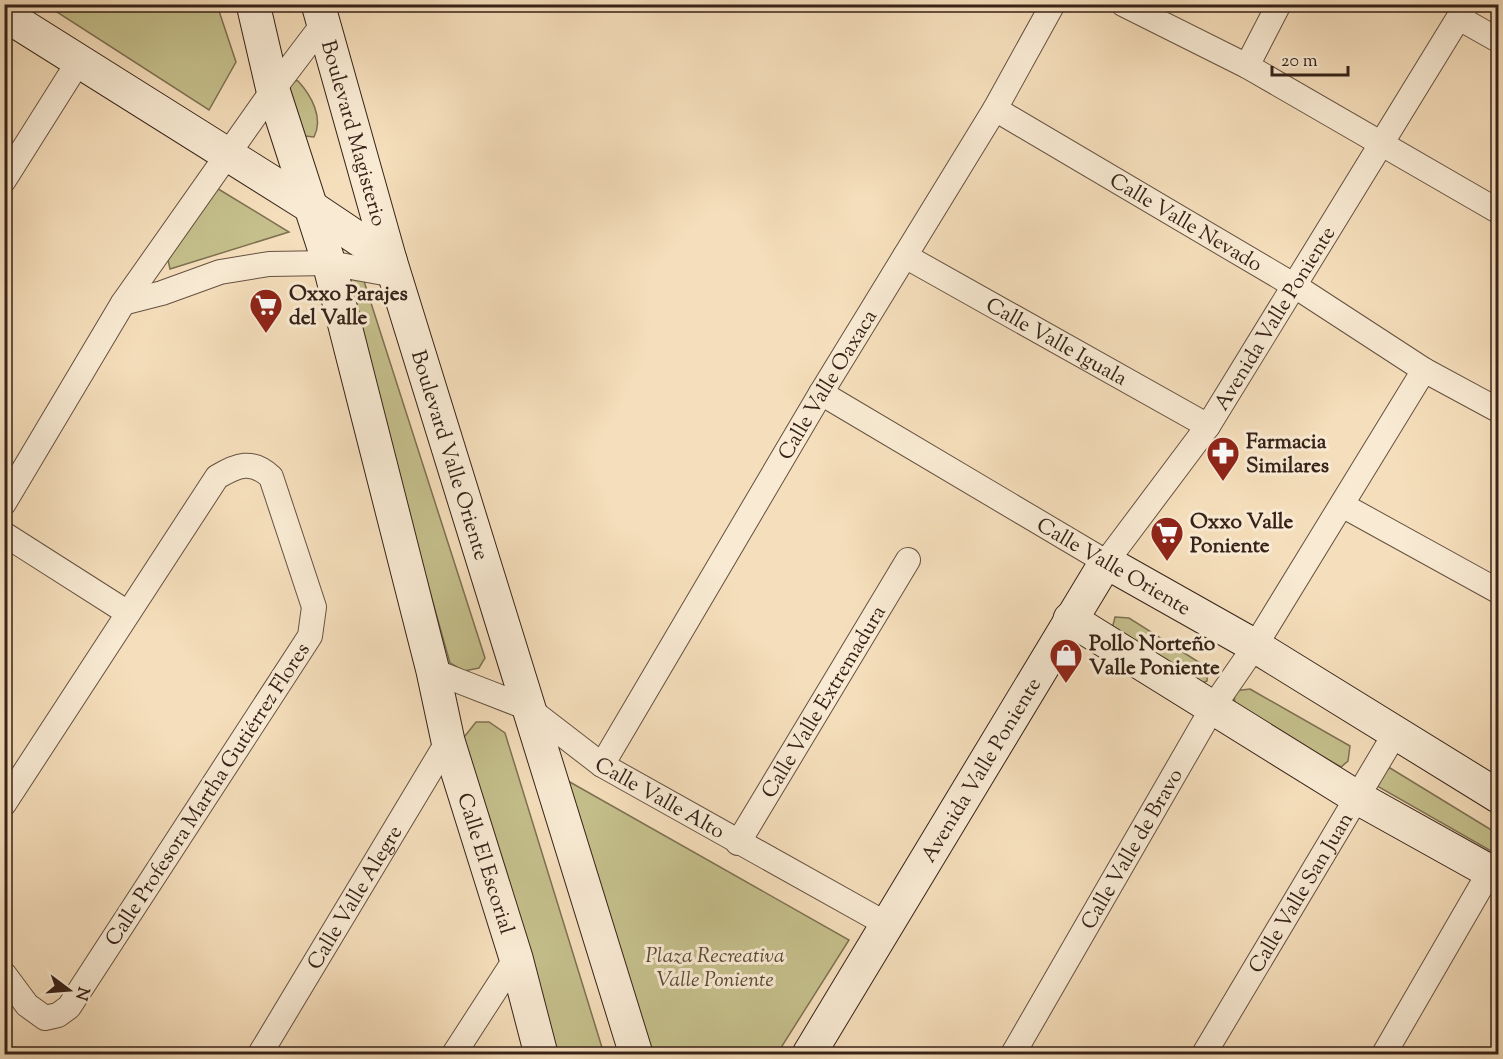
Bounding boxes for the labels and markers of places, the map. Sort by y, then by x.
place label: Oxxo Parajes del Valle [289,280,408,334]
supermarket icon: Oxxo Parajes del Valle [248,287,284,334]
place label: Farmacia Similares [1246,428,1329,482]
pharmacy icon: Farmacia Similares [1205,435,1241,482]
place label: Oxxo Valle Poniente [1190,508,1293,562]
supermarket icon: Oxxo Valle Poniente [1149,515,1185,562]
place label: Pollo Norteño Valle Poniente [1089,630,1220,684]
shop icon: Pollo Norteño Valle Poniente [1048,637,1084,684]

